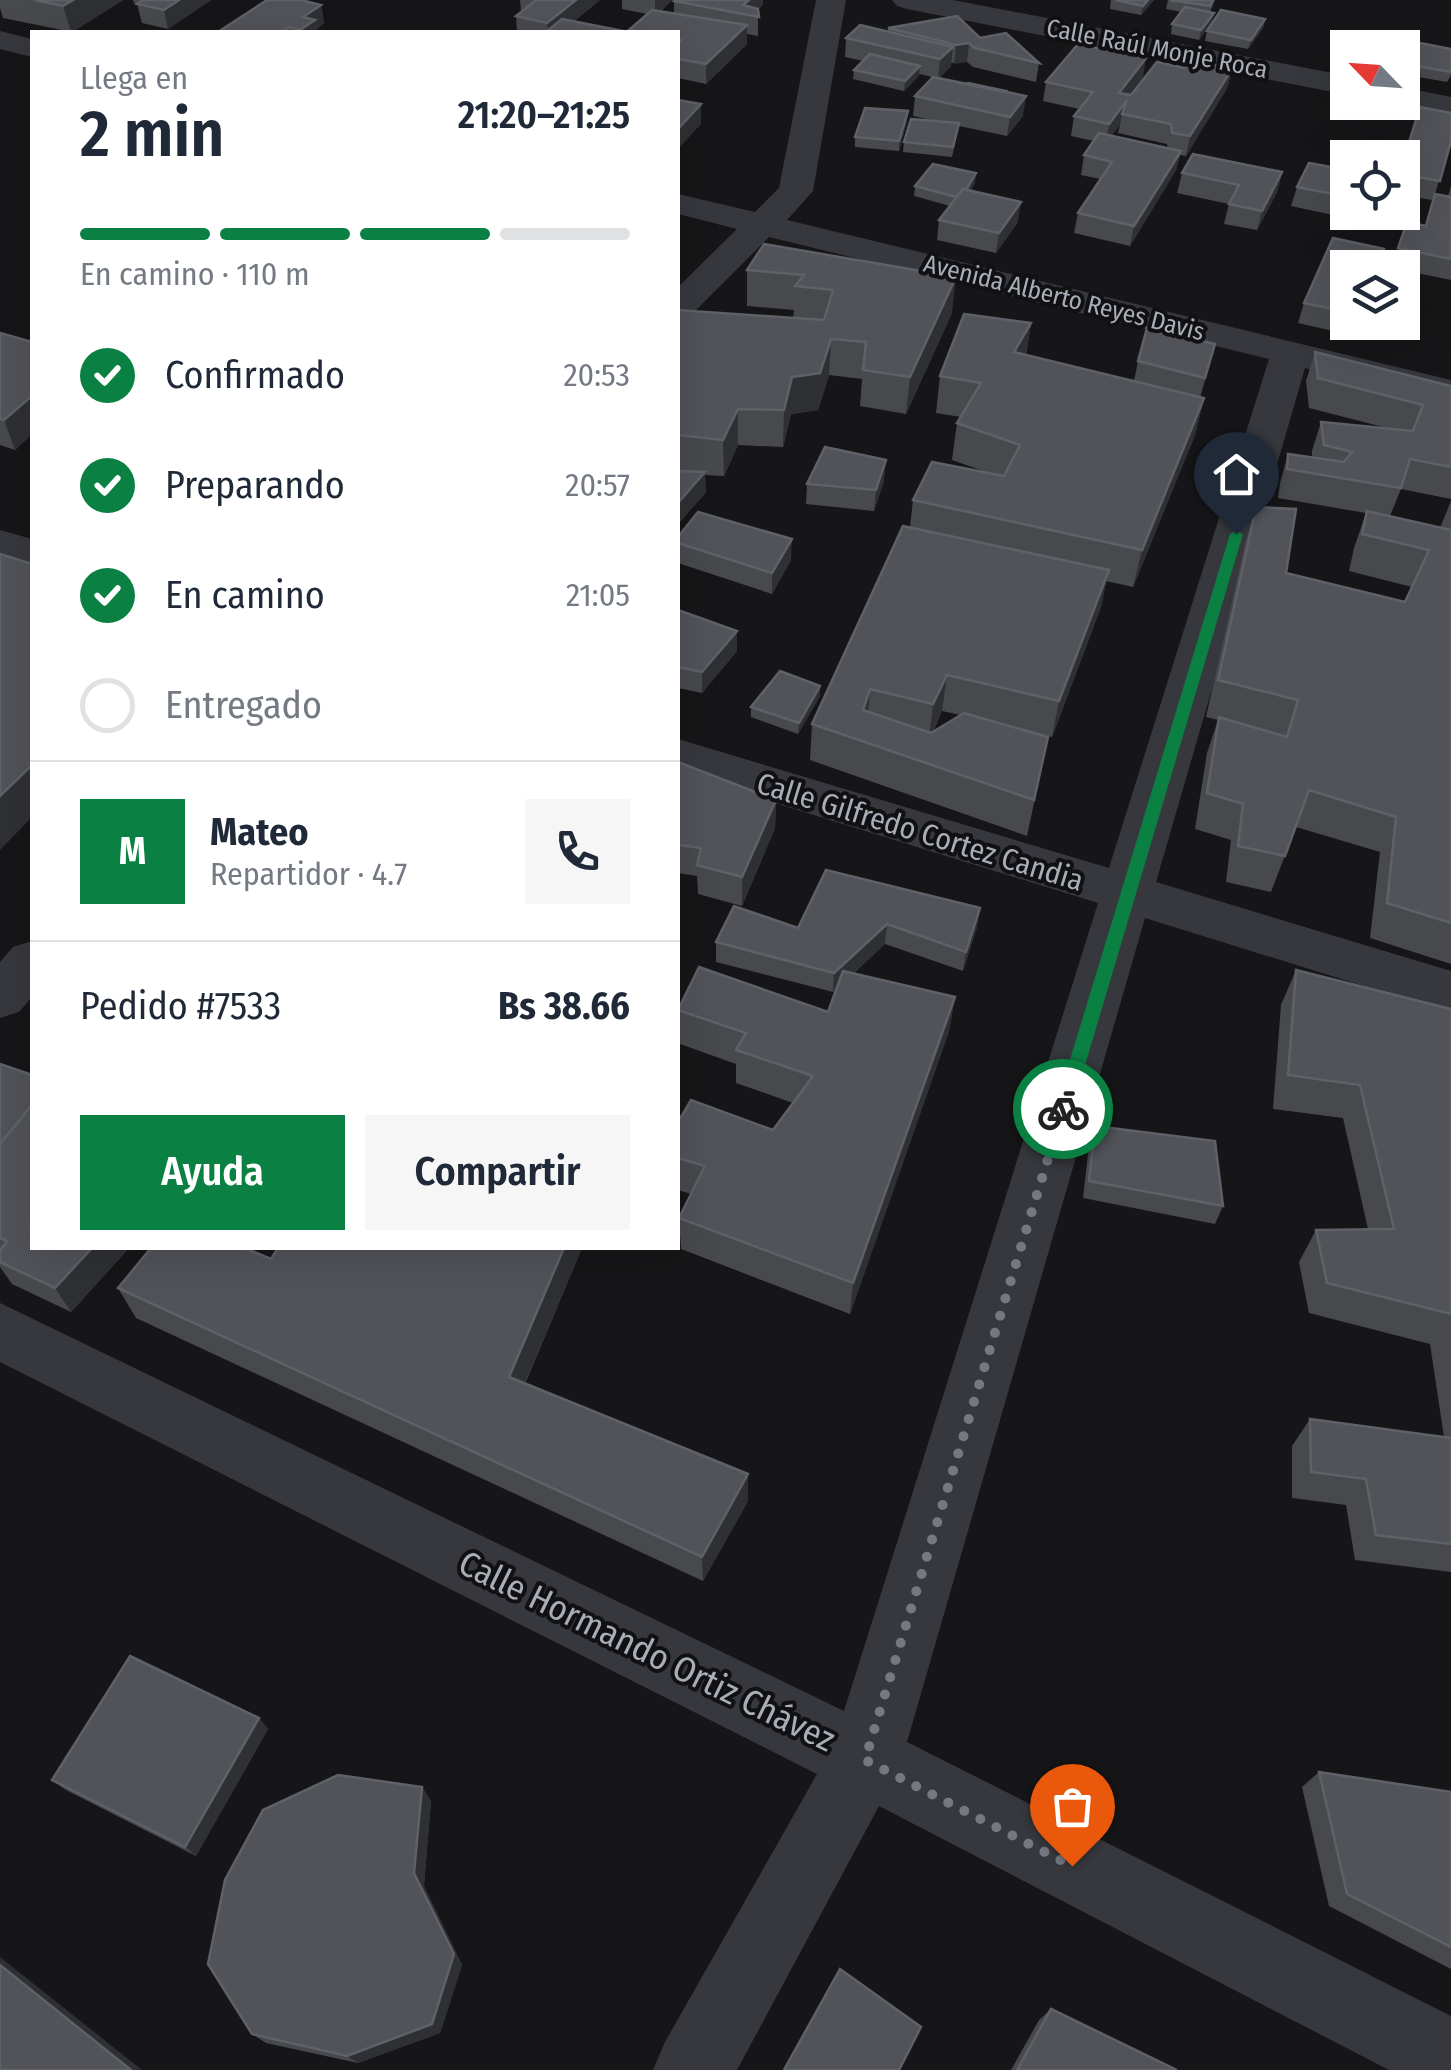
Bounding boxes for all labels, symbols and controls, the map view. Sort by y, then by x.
street label: Calle Raúl Monje Roca [1044,13,1270,85]
north arrow [1330,30,1420,120]
map controls [1330,30,1420,340]
text: Llega en [80,59,188,97]
text: 21:20–21:25 [458,92,630,138]
text: 2 min [80,95,224,173]
button: locate [1330,140,1420,230]
street label: Avenida Alberto Reyes Davis [921,249,1207,347]
button: layers [1330,250,1420,340]
text: En camino · 110 m [80,255,310,293]
icon: check [80,348,135,403]
text: Confirmado [165,352,345,398]
text: 20:53 [563,356,630,394]
pin [1194,432,1279,535]
icon: home [1209,447,1264,502]
icon: check [80,458,135,513]
text: Preparando [165,462,345,508]
text: 20:57 [565,466,630,504]
icon: check [80,568,135,623]
text: En camino [165,572,325,618]
text: 21:05 [566,576,630,614]
text: Entregado [165,682,322,728]
street label: Calle Gilfredo Cortez Candia [752,765,1088,899]
button: phone [525,799,630,904]
text: Mateo [210,809,309,855]
text: M [119,828,146,874]
text: Repartidor · 4.7 [210,855,407,893]
text: Pedido #7533 [80,983,281,1029]
text: Bs 38.66 [498,983,630,1029]
courier [1013,1059,1113,1159]
icon: bike [1036,1082,1091,1137]
button: Ayuda [80,1115,345,1230]
button: Compartir [365,1115,630,1230]
street label: Calle Hormando Ortiz Chávez [452,1542,842,1760]
pin [1030,1764,1115,1867]
icon: bag [1045,1779,1100,1834]

